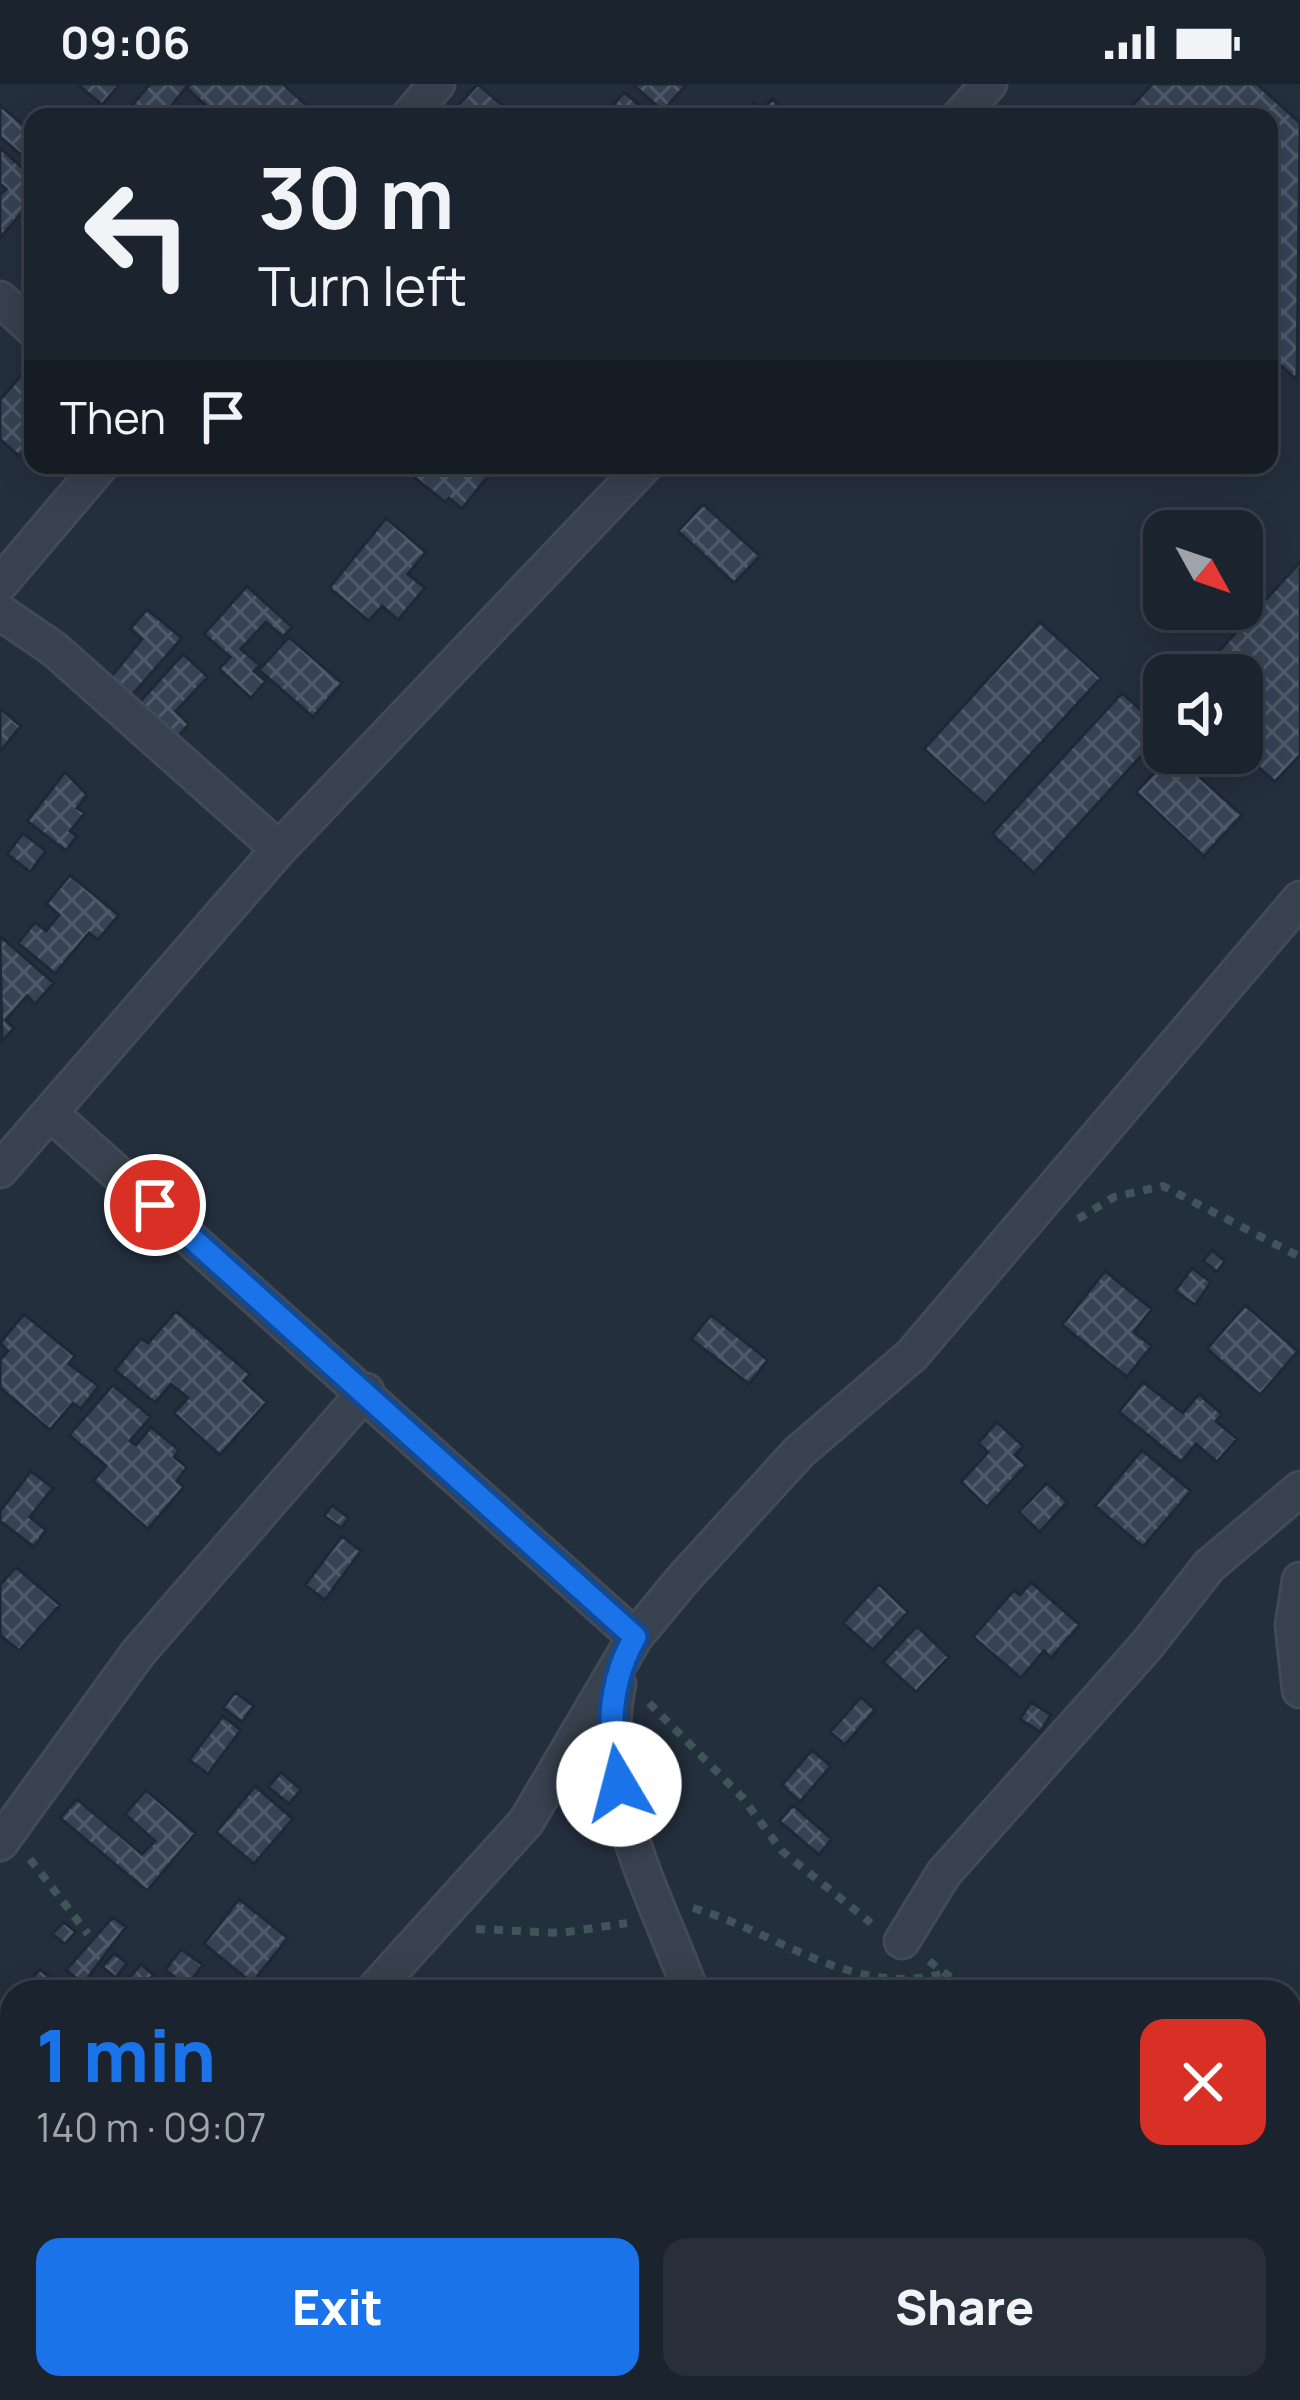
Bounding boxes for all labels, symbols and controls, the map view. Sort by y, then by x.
text: 09:06 [60,11,191,73]
text: 30 m [258,139,454,254]
icon: left [60,156,216,312]
text: Turn left [258,248,467,322]
icon: arrive [190,384,256,450]
text: Then [60,386,166,448]
north arrow [1143,510,1263,630]
map controls [1143,510,1263,774]
button: sound [1143,654,1263,774]
pin [104,1154,206,1256]
icon: arrive [122,1172,188,1238]
position arrow [556,1721,682,1847]
text: 1 min [36,2005,216,2104]
button: close [1140,2019,1266,2145]
text: 140 m · 09:07 [36,2100,266,2154]
button: Exit [36,2238,639,2376]
button: Share [663,2238,1266,2376]

